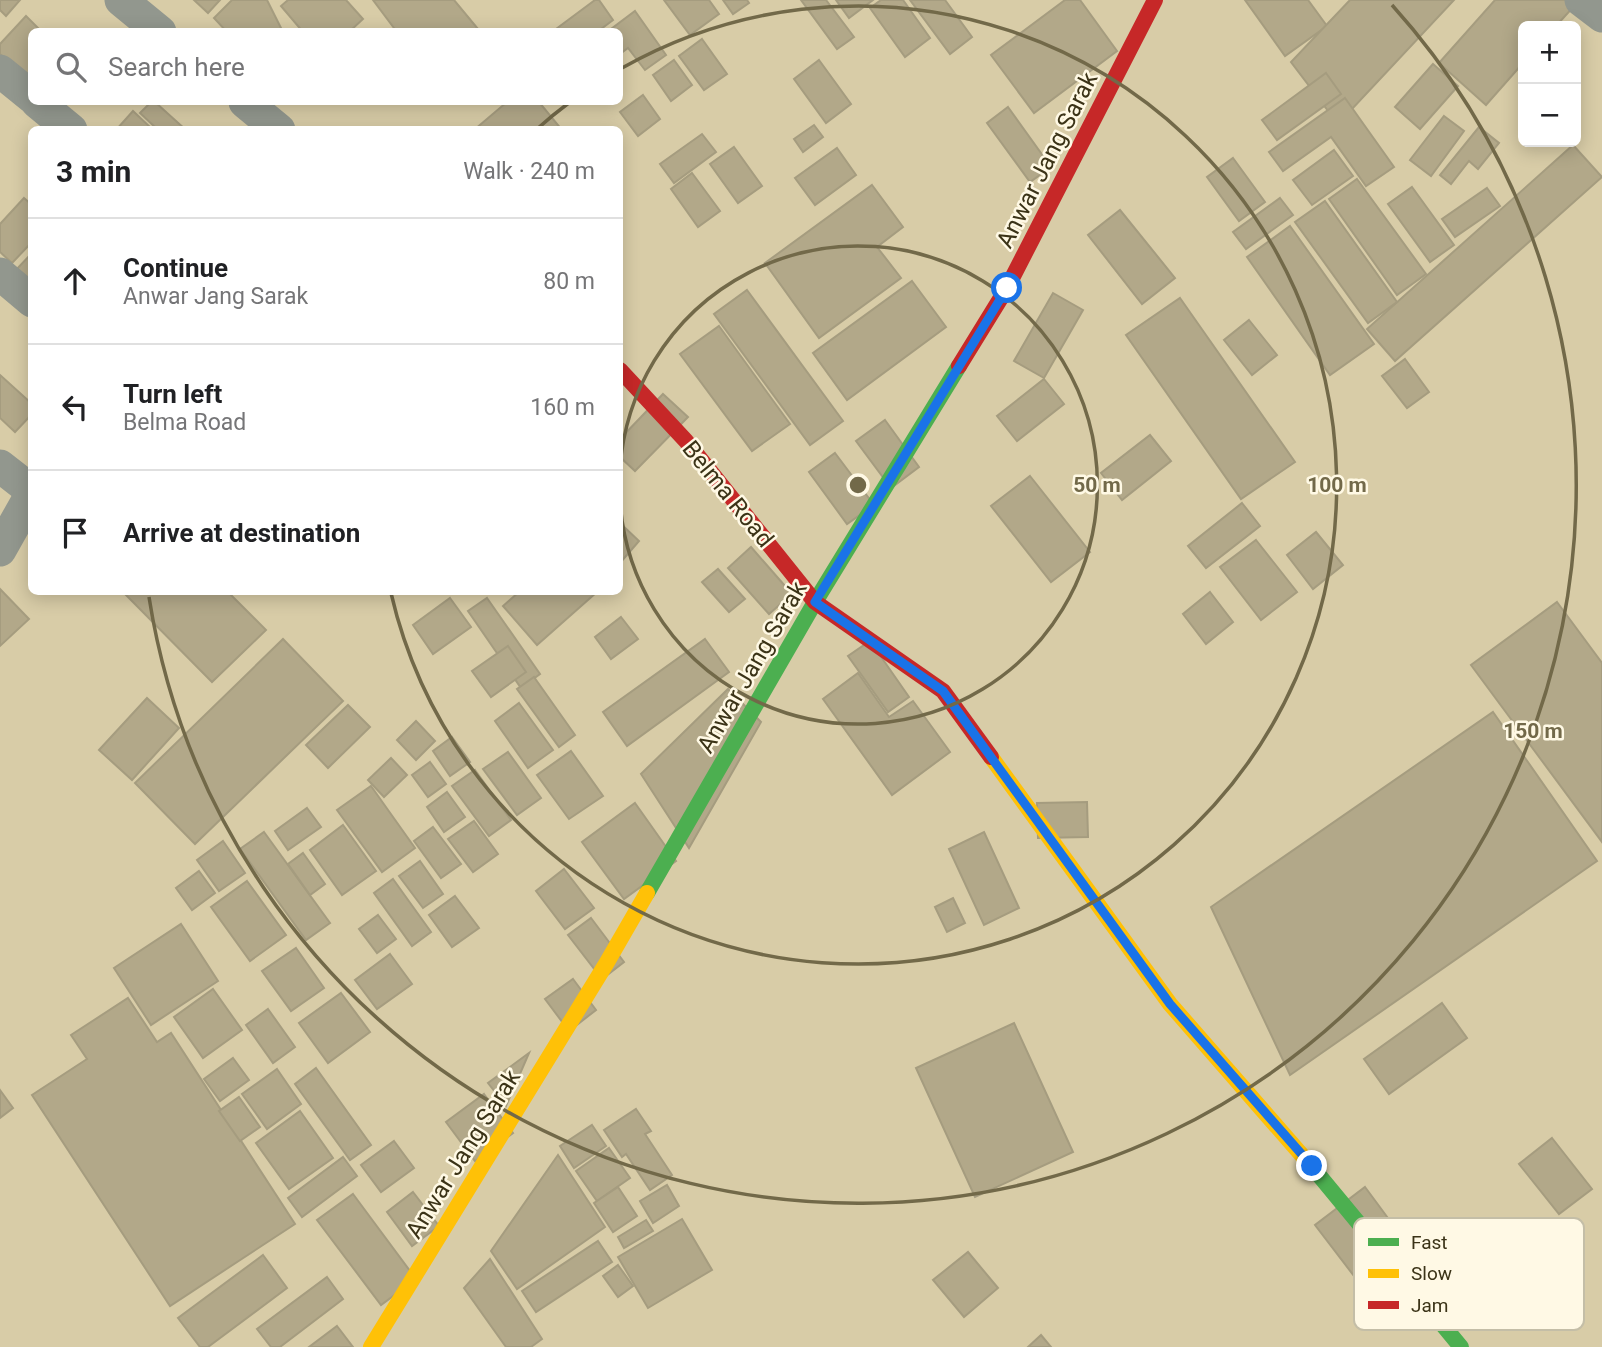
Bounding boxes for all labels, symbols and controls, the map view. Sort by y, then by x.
map controls [1518,21,1581,147]
button: + [1518,21,1581,84]
search box [28,28,623,105]
icon: search [52,48,90,86]
text: Search here [108,52,245,82]
street label: Anwar Jang Sarak [991,67,1104,252]
button: − [1518,84,1581,147]
text: 3 min [56,154,131,189]
text: Walk · 240 m [463,158,595,185]
text: Continue [123,253,228,283]
icon: ahead [56,262,94,300]
text: 80 m [543,268,595,295]
route start [991,272,1022,303]
text: Anwar Jang Sarak [123,283,308,310]
text: Turn left [123,379,222,409]
icon: left [56,388,94,426]
text: 160 m [530,394,595,421]
text: Belma Road [123,409,246,436]
street label: Belma Road [677,435,779,553]
centre of rings [846,473,870,497]
text: 50 m [1073,473,1121,497]
text: 100 m [1307,473,1367,497]
icon: arrive [56,514,94,552]
text: Arrive at destination [123,518,360,548]
street label: Anwar Jang Sarak [692,576,813,758]
text: 150 m [1503,719,1563,743]
street label: Anwar Jang Sarak [400,1064,527,1243]
route end [1296,1150,1327,1181]
legend [1354,1218,1584,1330]
text: Fast [1411,1231,1448,1254]
text: Slow [1411,1262,1452,1285]
text: Jam [1411,1294,1448,1317]

